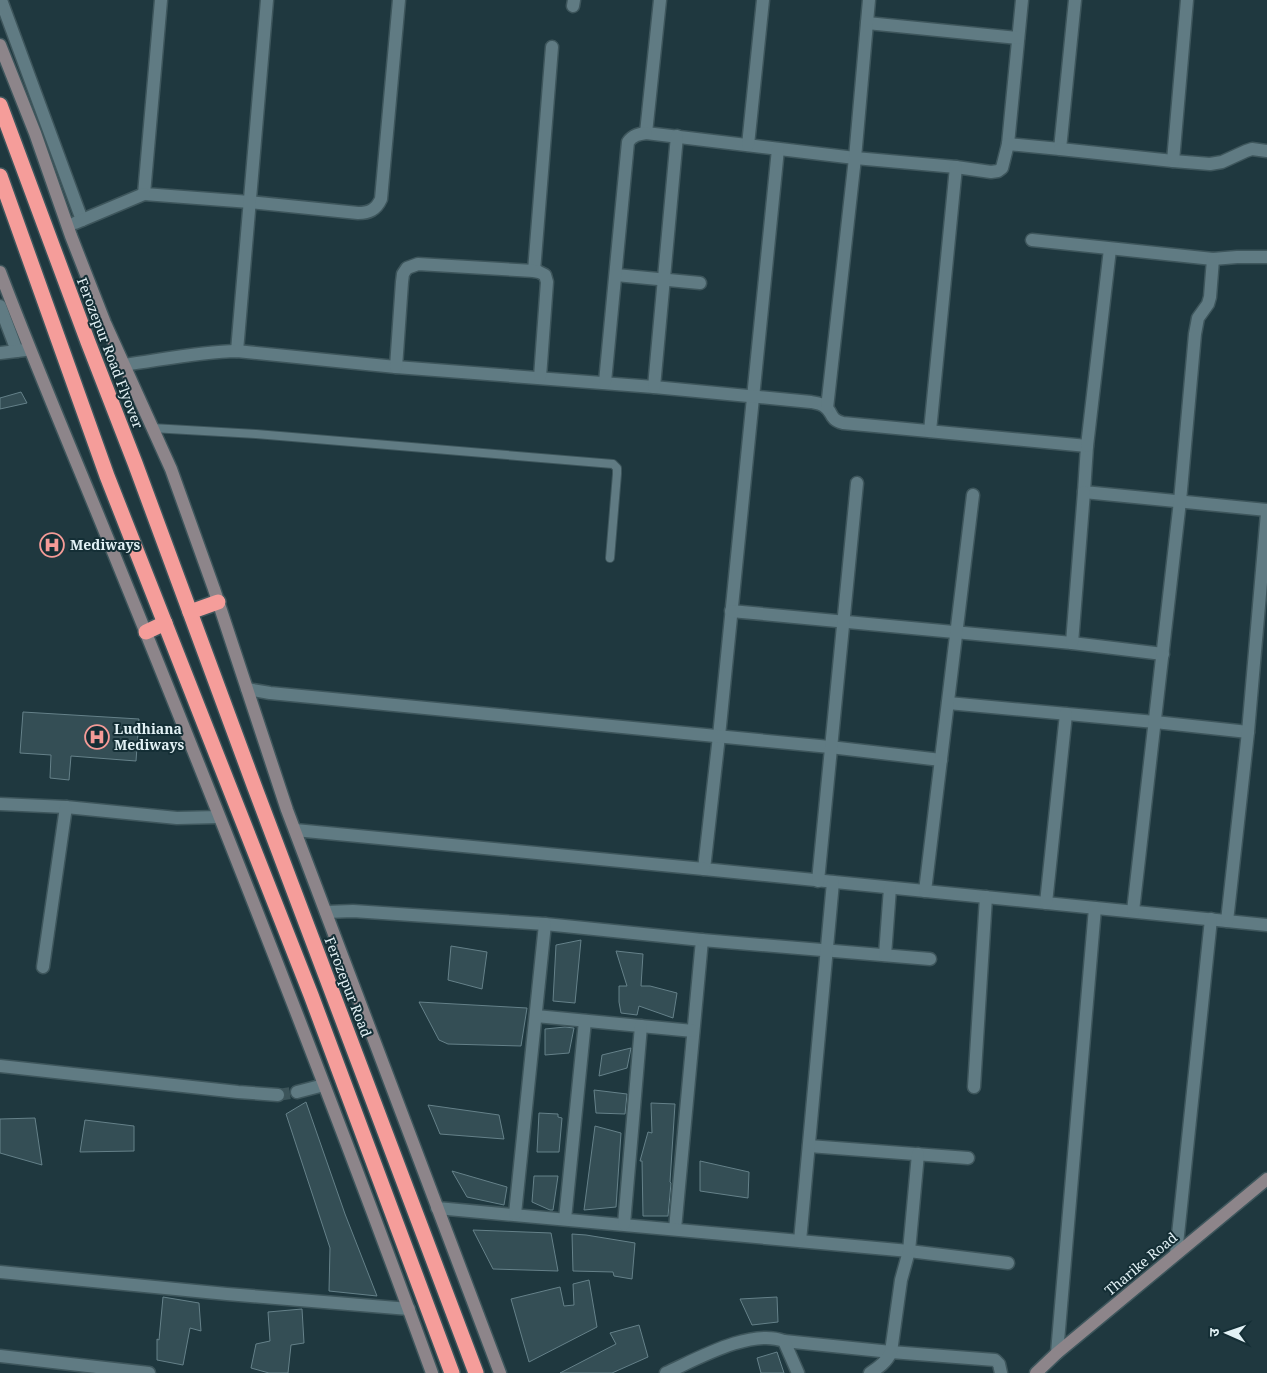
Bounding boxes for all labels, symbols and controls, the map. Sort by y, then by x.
street label: Ferozepur Road Flyover [73,275,148,431]
hospital icon: Mediways [39,532,65,558]
place label: Mediways [70,535,141,554]
place label: Ludhiana Mediways [114,719,185,754]
hospital icon: Ludhiana Mediways [84,724,110,750]
street label: Ferozepur Road [321,934,376,1040]
street label: Tharike Road [1100,1227,1181,1300]
north arrow [1202,1308,1252,1358]
text: उ [1204,1327,1223,1337]

